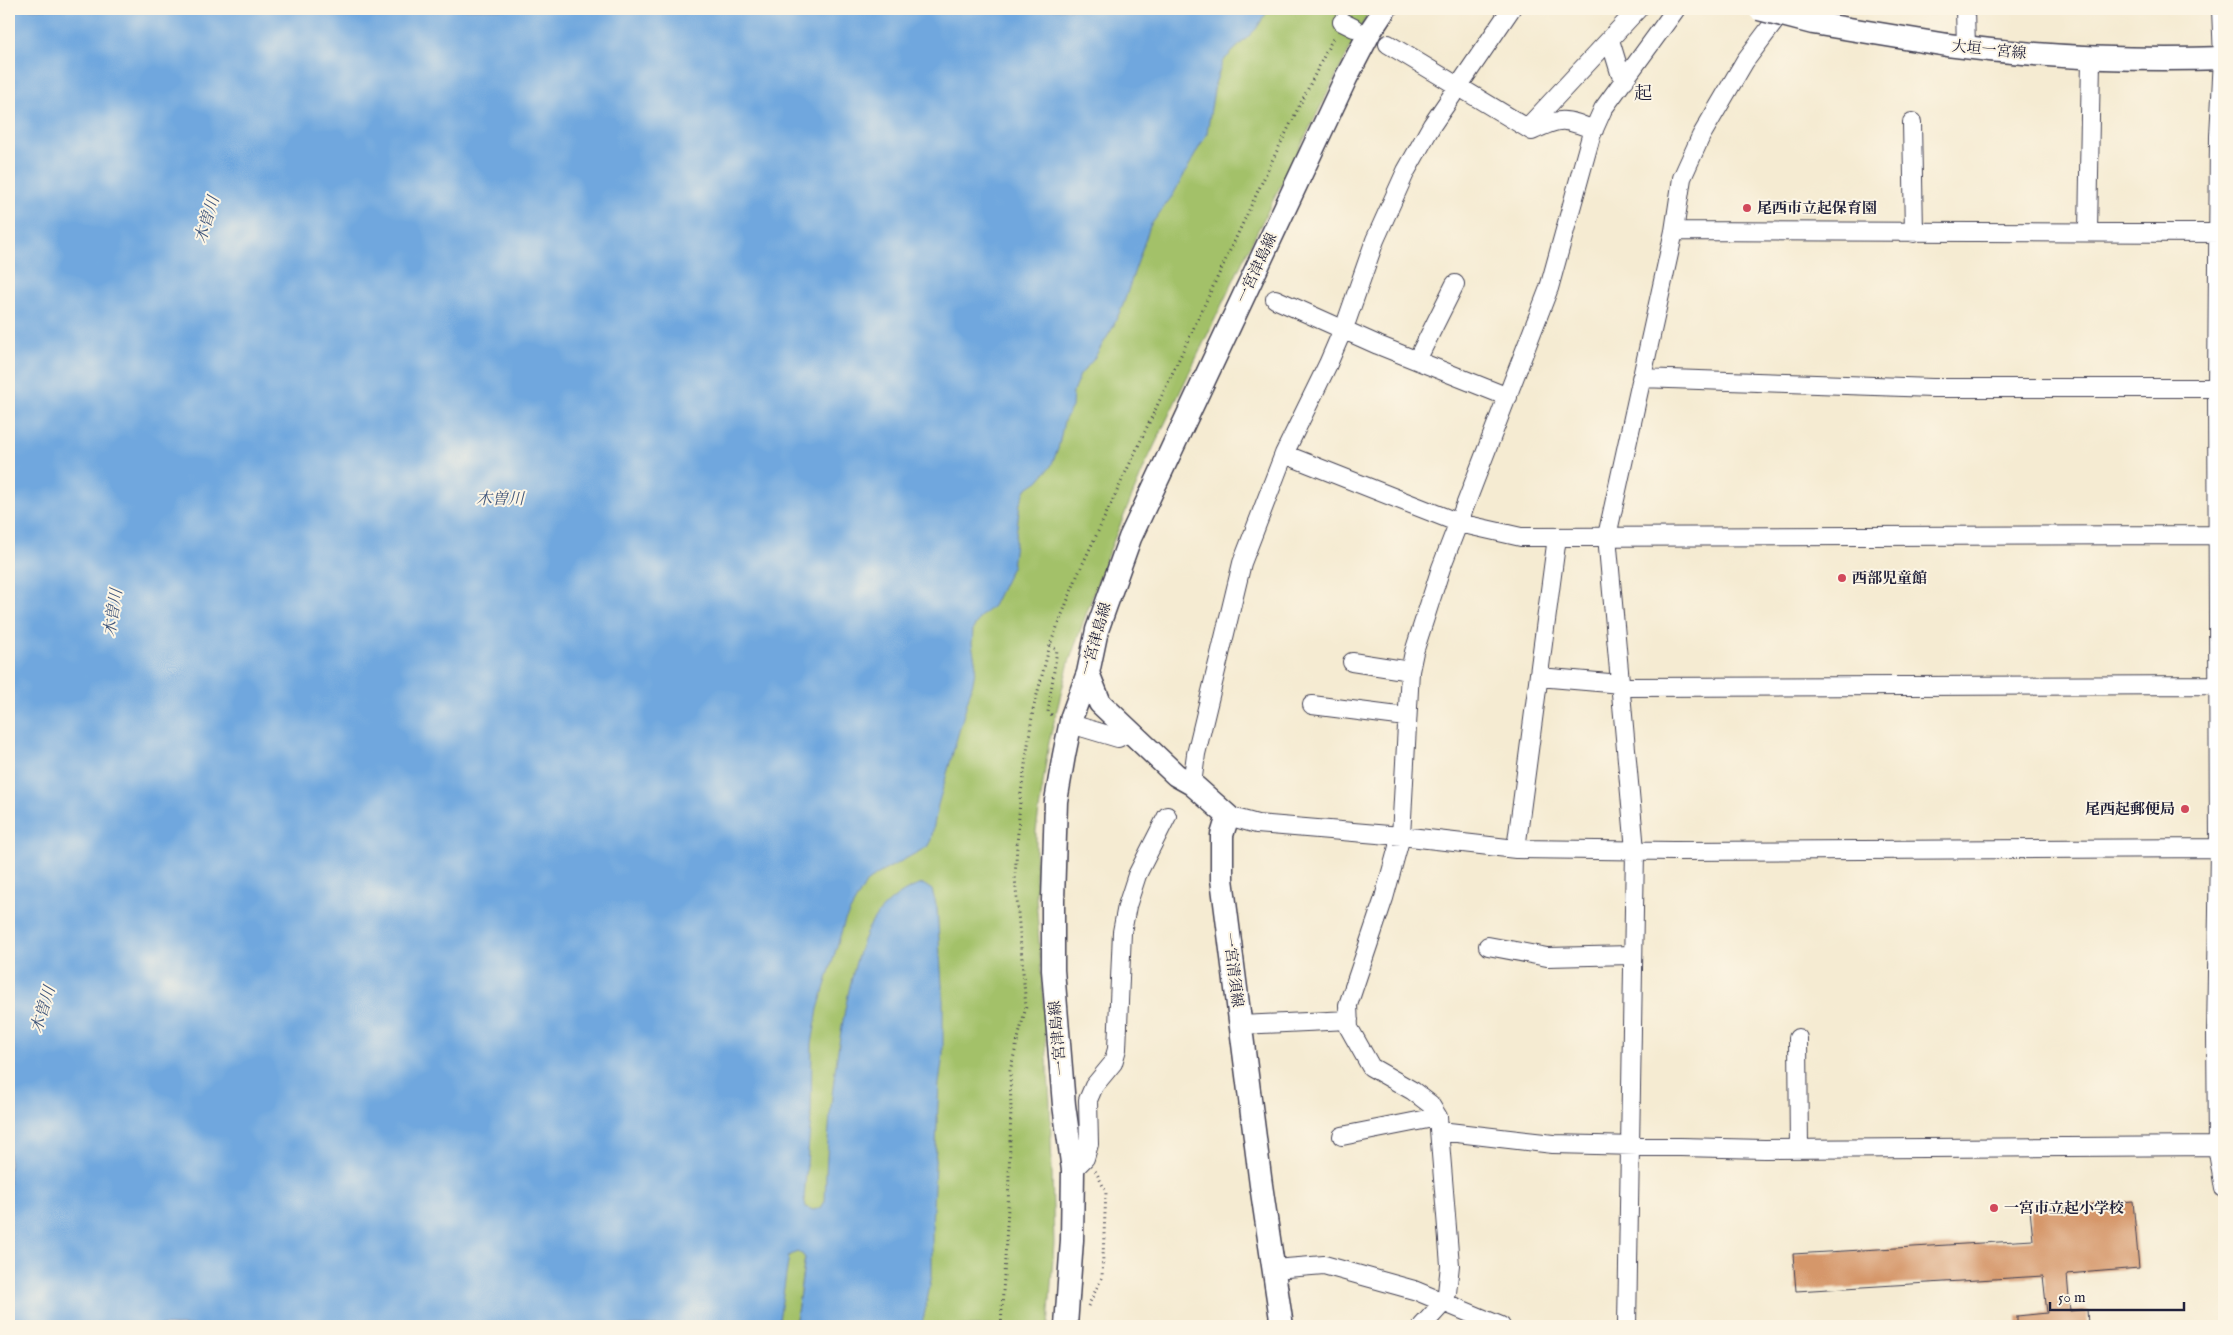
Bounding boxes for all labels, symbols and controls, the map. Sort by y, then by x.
street label: 大垣一宮線 [1951,37,2027,63]
district label: 起 [1634,83,1652,106]
water label: 木曽川 [191,192,225,246]
place label: 尾西市立起保育園 [1757,199,1877,218]
marker: 尾西市立起保育園 [1741,202,1753,214]
street label: 一宮津島線 [1233,230,1281,306]
water label: 木曽川 [476,490,526,510]
place label: 西部児童館 [1852,569,1927,588]
marker: 西部児童館 [1836,572,1848,584]
water label: 木曽川 [100,586,128,638]
street label: 一宮津島線 [1077,600,1115,678]
place label: 尾西起郵便局 [2085,800,2175,819]
marker: 尾西起郵便局 [2179,803,2191,815]
street label: 一宮清須線 [1219,932,1247,1008]
water label: 木曽川 [27,982,61,1036]
street label: 一宮津島線 [1045,1000,1071,1076]
place label: 一宮市立起小学校 [2004,1199,2124,1218]
marker: 一宮市立起小学校 [1988,1202,2000,1214]
scale bar [2050,1280,2184,1312]
text: 50 m [2058,1288,2086,1307]

